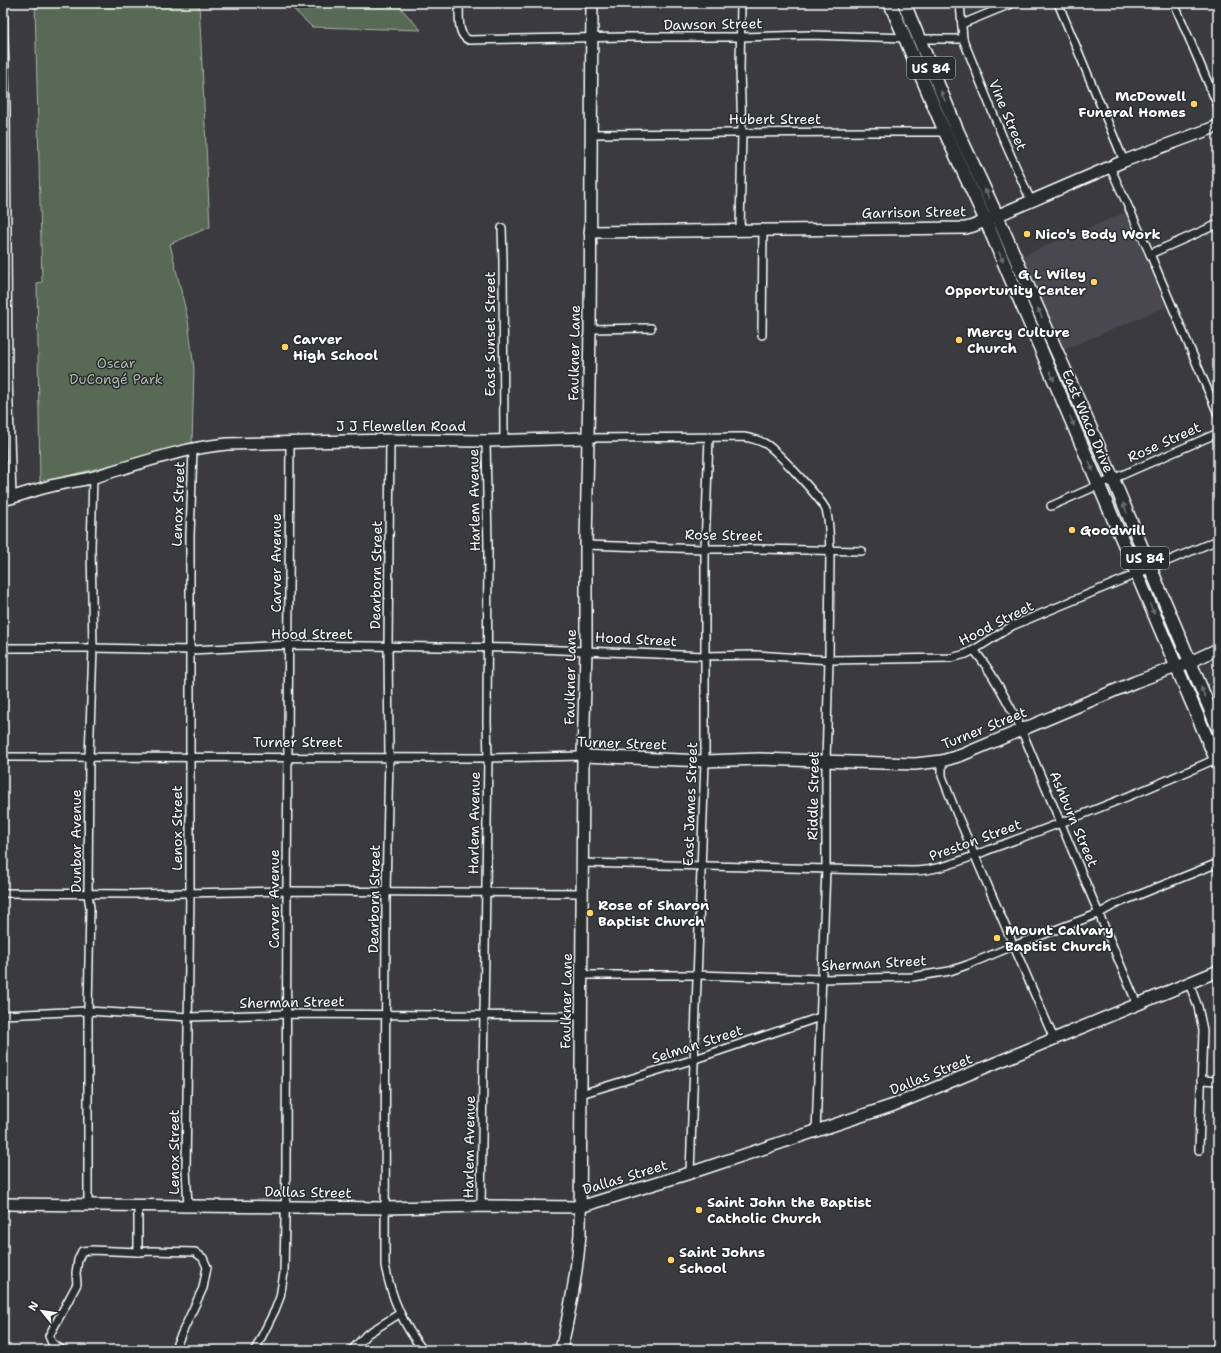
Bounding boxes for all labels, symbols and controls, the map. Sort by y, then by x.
street label: Dawson Street [663,14,763,34]
road number: US 84 [907,57,955,79]
street label: Vine Street [985,77,1031,153]
place label: McDowell Funeral Homes [1078,87,1186,121]
one-way arrow [940,90,946,102]
marker: McDowell Funeral Homes [1189,99,1199,109]
street label: Hubert Street [729,110,821,128]
one-way arrow [984,189,990,200]
street label: Garrison Street [861,202,967,222]
place label: Nico's Body Work [1035,225,1161,243]
marker: Nico's Body Work [1022,229,1032,239]
one-way arrow [998,251,1004,262]
place label: G L Wiley Opportunity Center [945,265,1086,299]
street label: East Sunset Street [481,271,499,397]
marker: G L Wiley Opportunity Center [1089,277,1099,287]
street label: Faulkner Lane [564,305,584,401]
one-way arrow [1037,307,1043,319]
place label: Mercy Culture Church [967,323,1070,357]
place label: Carver High School [293,330,378,364]
marker: Mercy Culture Church [954,335,964,345]
marker: Carver High School [280,342,290,352]
park label: Oscar DuCongé Park [69,354,163,388]
street label: East Waco Drive [1058,367,1118,475]
one-way arrow [1050,371,1056,383]
one-way arrow [1069,416,1075,428]
street label: J J Flewellen Road [336,417,466,435]
street label: Rose Street [1125,418,1203,466]
street label: Harlem Avenue [464,448,484,552]
street label: Lenox Street [168,461,188,547]
one-way arrow [1088,461,1094,472]
one-way arrow [1121,501,1127,513]
street label: Carver Avenue [267,513,285,613]
street label: Dearborn Street [366,520,386,630]
place label: Goodwill [1080,521,1146,539]
street label: Rose Street [685,525,763,545]
marker: Goodwill [1067,525,1077,535]
road number: US 84 [1121,547,1169,569]
street label: Hood Street [955,596,1037,650]
one-way arrow [1150,604,1156,616]
street label: Hood Street [271,625,353,643]
street label: Hood Street [595,628,677,650]
street label: Faulkner Lane [560,629,580,725]
one-way arrow [1199,686,1205,698]
street label: Turner Street [939,703,1029,753]
street label: Turner Street [577,732,667,754]
street label: Turner Street [253,733,343,751]
street label: East James Street [679,742,701,866]
street label: Riddle Street [803,751,823,841]
street label: Ashburn Street [1046,768,1102,870]
street label: Harlem Avenue [464,771,484,875]
street label: Lenox Street [168,785,186,871]
street label: Dunbar Avenue [67,789,85,893]
street label: Preston Street [926,815,1024,865]
street label: Dearborn Street [364,844,384,954]
street label: Carver Avenue [265,849,283,949]
place label: Rose of Sharon Baptist Church [598,896,709,930]
marker: Rose of Sharon Baptist Church [585,908,595,918]
place label: Mount Calvary Baptist Church [1005,921,1114,955]
marker: Mount Calvary Baptist Church [992,933,1002,943]
street label: Sherman Street [821,951,927,975]
street label: Faulkner Lane [556,953,576,1049]
street label: Sherman Street [239,992,345,1012]
street label: Selman Street [649,1021,745,1067]
street label: Dallas Street [887,1049,975,1099]
street label: Harlem Avenue [459,1095,479,1199]
street label: Lenox Street [165,1109,183,1195]
street label: Dallas Street [581,1156,669,1198]
street label: Dallas Street [264,1182,352,1202]
place label: Saint John the Baptist Catholic Church [707,1193,872,1227]
marker: Saint John the Baptist Catholic Church [694,1205,704,1215]
place label: Saint Johns School [679,1243,765,1277]
marker: Saint Johns School [666,1255,676,1265]
north arrow [22,1291,62,1331]
text: N [25,1298,43,1314]

